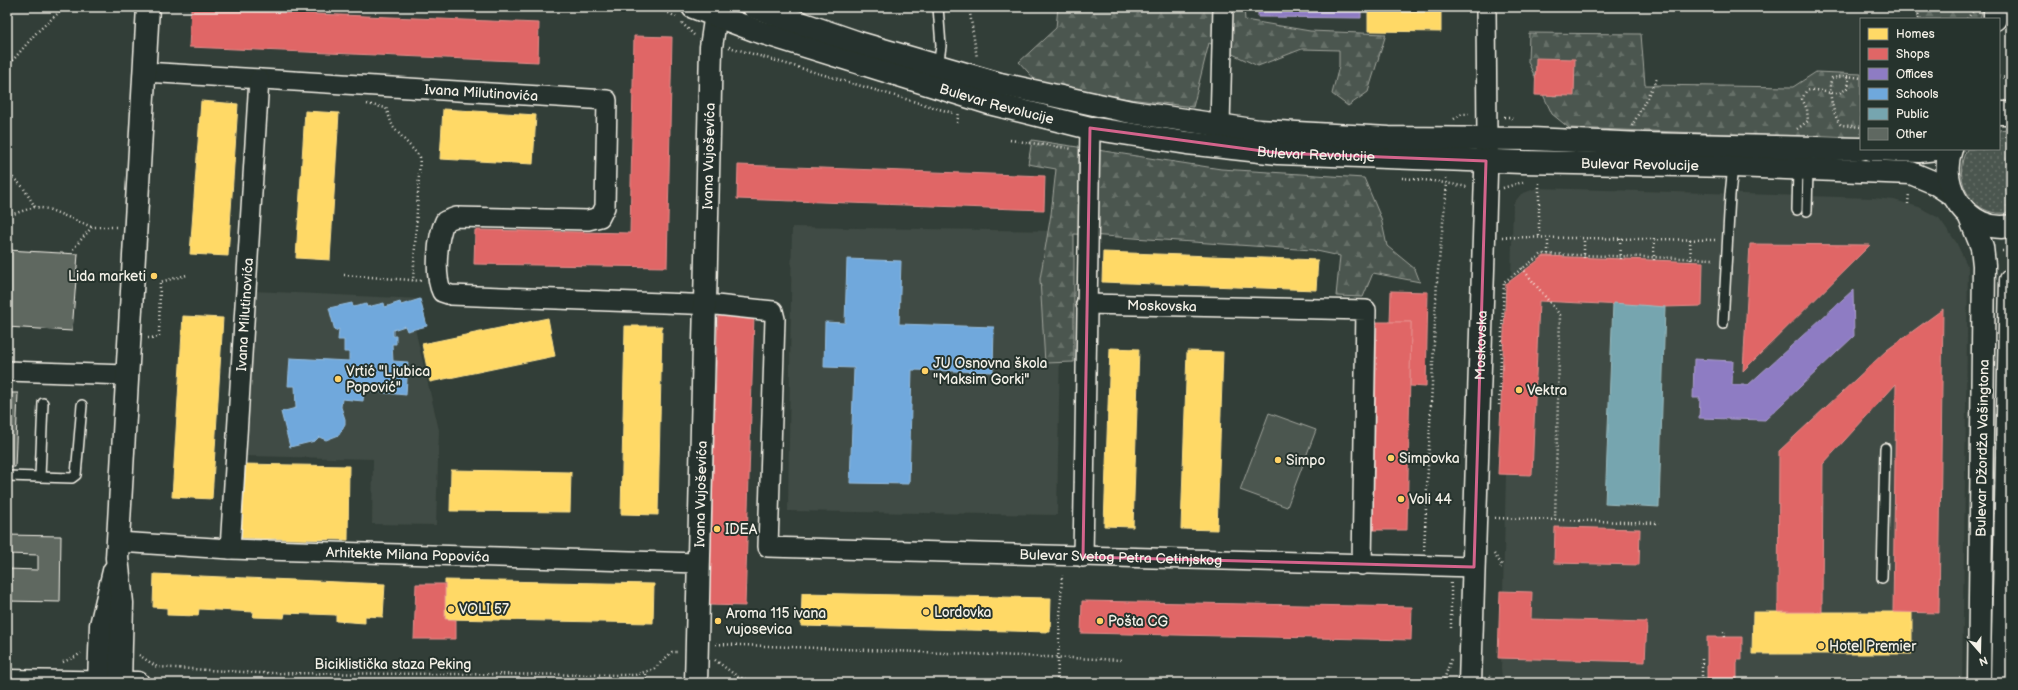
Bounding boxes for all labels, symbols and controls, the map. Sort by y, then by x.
legend [1860,18,2000,150]
text: Homes [1896,27,1935,42]
text: Shops [1896,47,1930,62]
text: Offices [1896,67,1933,82]
street label: Bulevar Revolucije [937,80,1056,128]
street label: Ivana Milutinovića [424,81,539,105]
text: Schools [1896,87,1939,102]
street label: Ivana Vujoševića [699,103,719,210]
text: Public [1896,107,1929,122]
text: Other [1896,127,1928,142]
street label: Bulevar Revolucije [1256,143,1375,166]
street label: Bulevar Revolucije [1581,155,1699,174]
street label: Ivana Milutinovića [233,257,257,372]
place label: Lida marketi [68,268,146,285]
marker: Lida marketi [149,271,159,281]
street label: Moskovska [1127,297,1197,315]
street label: Moskovska [1472,310,1491,380]
place label: JU Osnovna škola "Maksim Gorki" [933,355,1048,388]
street label: Bulevar Džordža Vašingtona [1972,359,1993,537]
place label: Vrtić "Ljubica Popović" [346,363,430,396]
marker: JU Osnovna škola "Maksim Gorki" [920,366,930,376]
marker: Vrtić "Ljubica Popović" [333,374,343,384]
place label: Vektra [1527,382,1567,399]
marker: Vektra [1514,385,1524,395]
street label: Ivana Vujoševića [691,440,711,548]
place label: Simpovka [1399,450,1460,467]
place label: Simpo [1286,452,1325,469]
marker: Simpovka [1386,453,1396,463]
marker: Simpo [1273,455,1283,465]
place label: Voli 44 [1409,491,1452,508]
marker: Voli 44 [1396,494,1406,504]
place label: IDEA [725,521,758,538]
marker: IDEA [712,524,722,534]
street label: Arhitekte Milana Popovića [326,544,490,566]
street label: Bulevar Svetog Petra Cetinjskog [1019,546,1222,569]
place label: VOLI 57 [459,601,509,618]
marker: VOLI 57 [446,604,456,614]
place label: Lordovka [934,604,992,621]
place label: Aroma 115 ivana vujosevica [725,605,826,638]
marker: Lordovka [921,607,931,617]
place label: Pošta CG [1108,613,1168,630]
marker: Aroma 115 ivana vujosevica [713,616,723,626]
marker: Pošta CG [1095,616,1105,626]
north arrow [1960,632,2000,672]
place label: Hotel Premier [1829,638,1917,655]
marker: Hotel Premier [1816,641,1826,651]
text: N [1977,653,1989,668]
street label: Biciklistička staza Peking [315,656,471,673]

